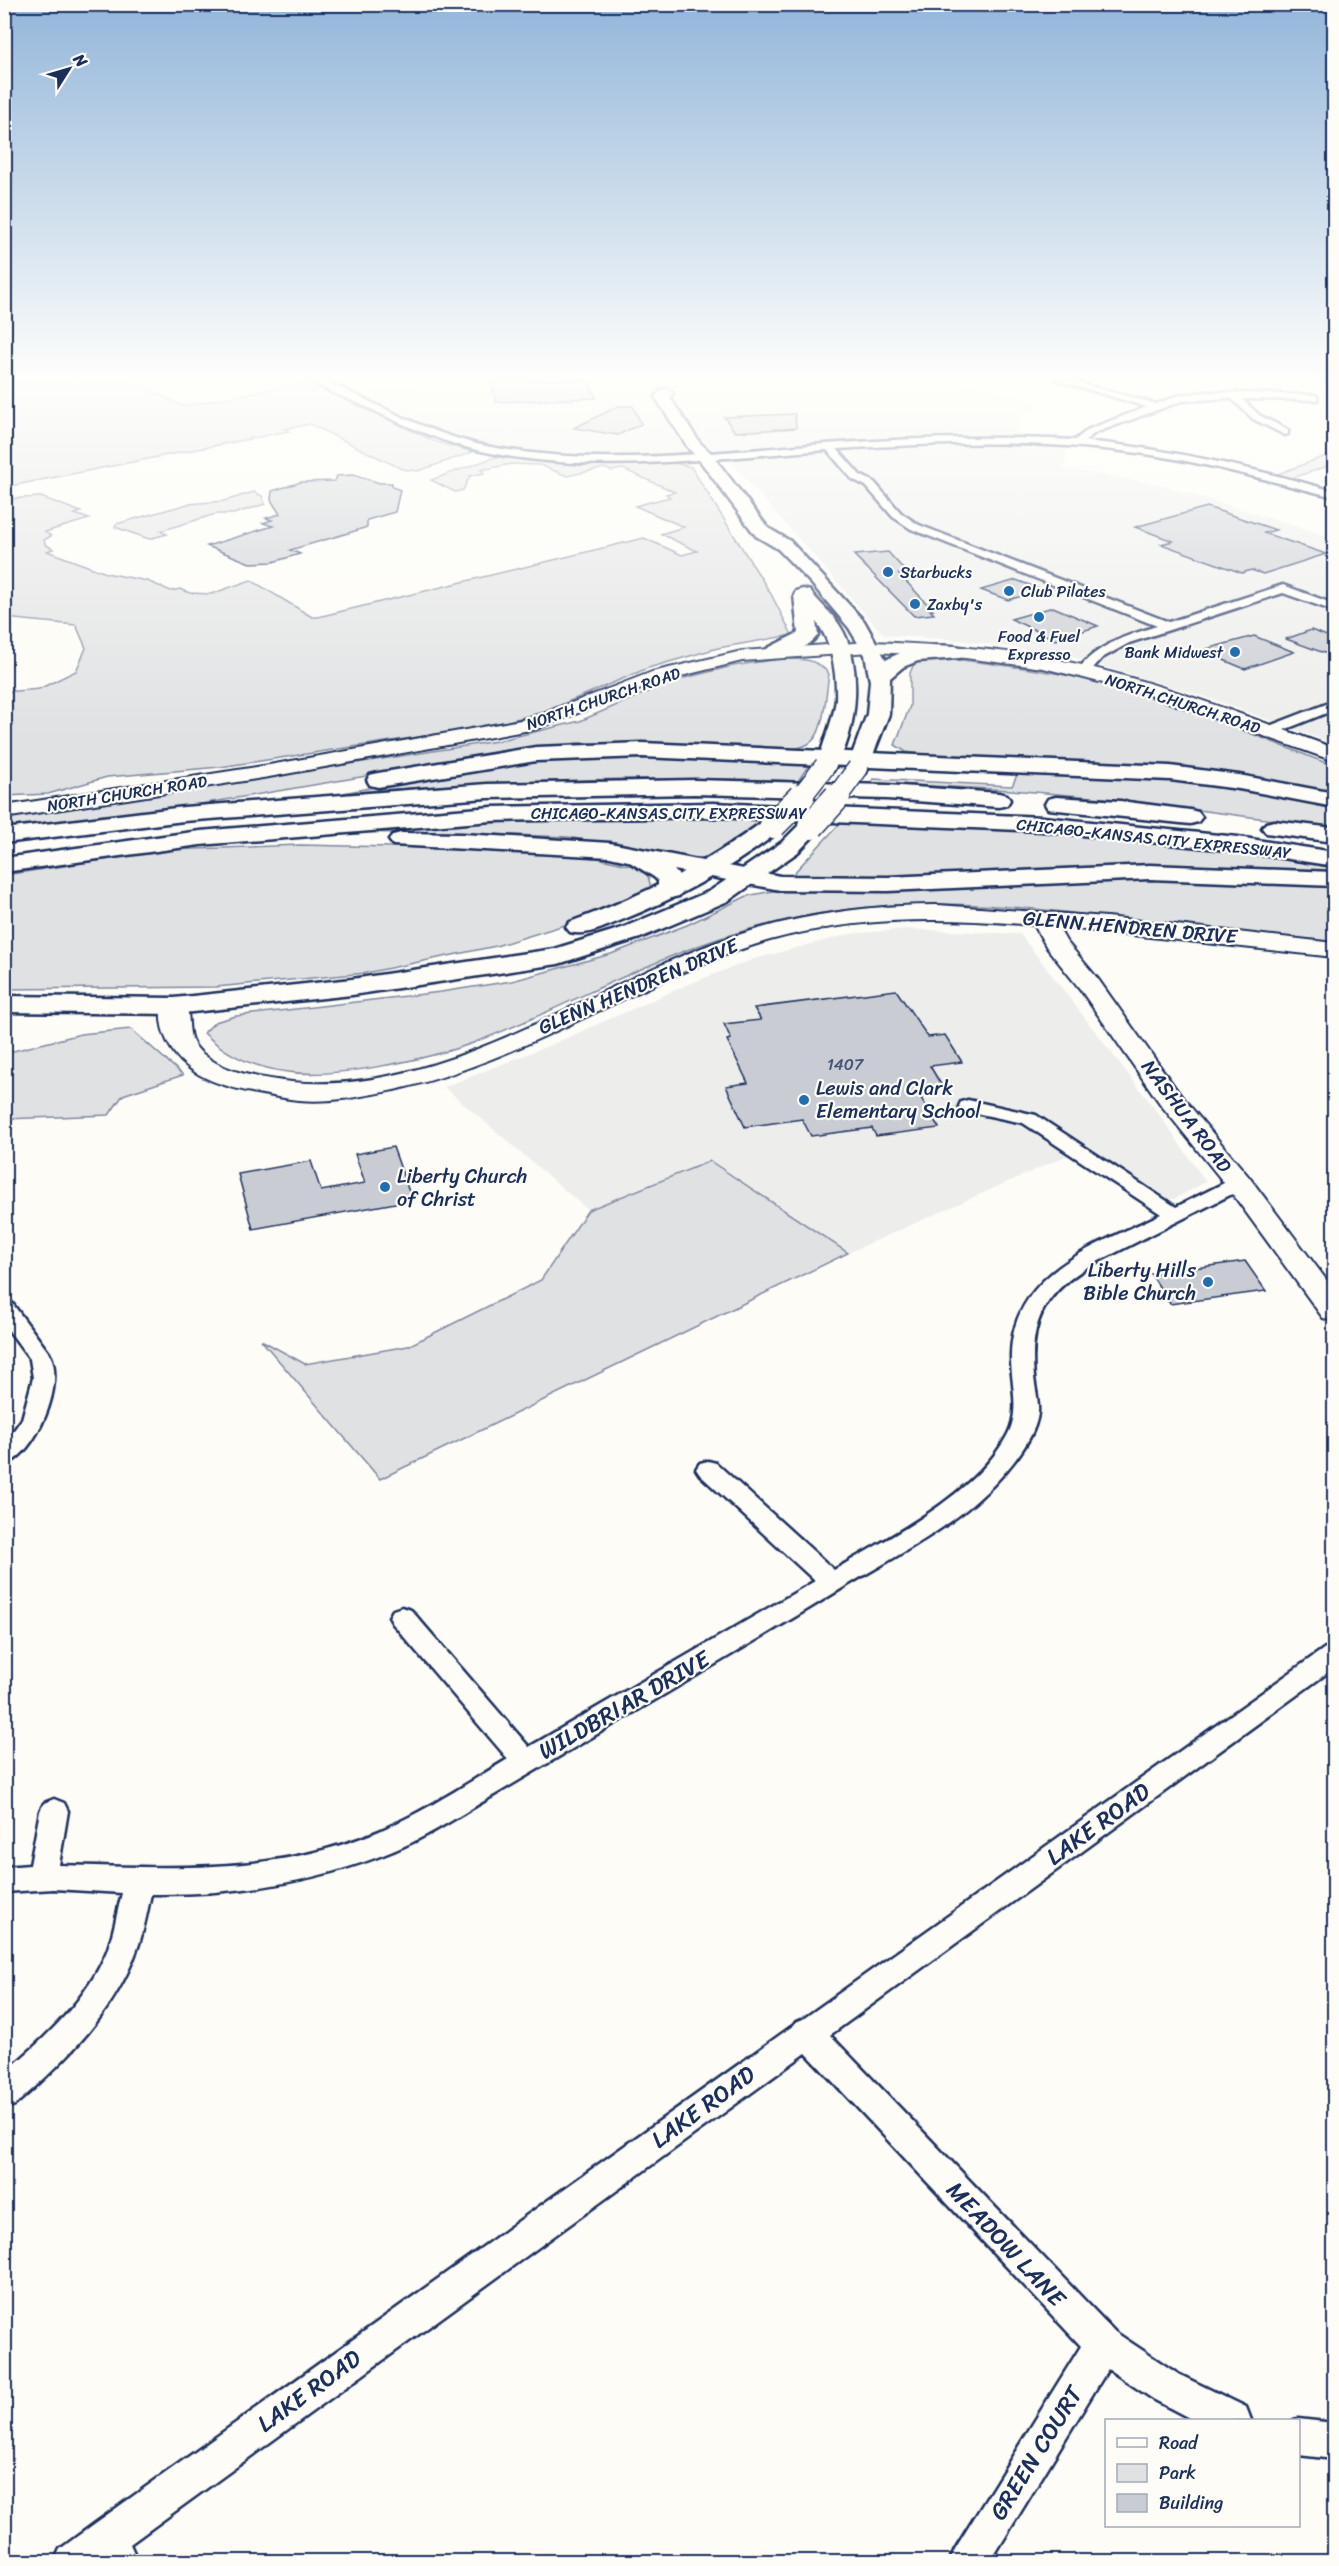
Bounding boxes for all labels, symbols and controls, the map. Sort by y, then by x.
north arrow [39,39,99,99]
text: N [65,46,96,74]
place label: Starbucks [900,558,972,587]
marker: Starbucks [881,565,895,579]
place label: Club Pilates [1021,577,1106,606]
marker: Club Pilates [1002,584,1016,598]
place label: Zaxby's [927,590,983,619]
marker: Zaxby's [908,597,922,611]
marker: Food & Fuel Expresso [1032,610,1046,624]
place label: Food & Fuel Expresso [998,622,1080,669]
place label: Bank Midwest [1124,638,1224,667]
marker: Bank Midwest [1228,645,1242,659]
street label: NORTH CHURCH ROAD [522,658,685,739]
street label: NORTH CHURCH ROAD [1101,665,1265,742]
street label: NORTH CHURCH ROAD [45,766,210,820]
street label: CHICAGO-KANSAS CITY EXPRESSWAY [531,799,807,828]
street label: CHICAGO-KANSAS CITY EXPRESSWAY [1015,810,1293,867]
street label: GLENN HENDREN DRIVE [1021,901,1240,954]
street label: GLENN HENDREN DRIVE [533,928,746,1045]
house number: 1407 [827,1050,864,1079]
street label: NASHUA ROAD [1132,1052,1241,1181]
place label: Lewis and Clark Elementary School [816,1071,981,1129]
marker: Lewis and Clark Elementary School [797,1093,811,1107]
place label: Liberty Church of Christ [397,1159,527,1217]
marker: Liberty Church of Christ [378,1180,392,1194]
place label: Liberty Hills Bible Church [1083,1253,1197,1311]
marker: Liberty Hills Bible Church [1201,1275,1215,1289]
street label: WILDBRIAR DRIVE [530,1638,719,1771]
street label: LAKE ROAD [1037,1771,1160,1877]
street label: LAKE ROAD [642,2054,765,2160]
street label: MEADOW LANE [936,2171,1077,2318]
street label: LAKE ROAD [248,2338,371,2444]
street label: GREEN COURT [978,2376,1095,2529]
legend [1105,2419,1300,2527]
text: Road [1159,2427,1199,2459]
text: Park [1159,2457,1196,2489]
text: Building [1159,2487,1223,2519]

